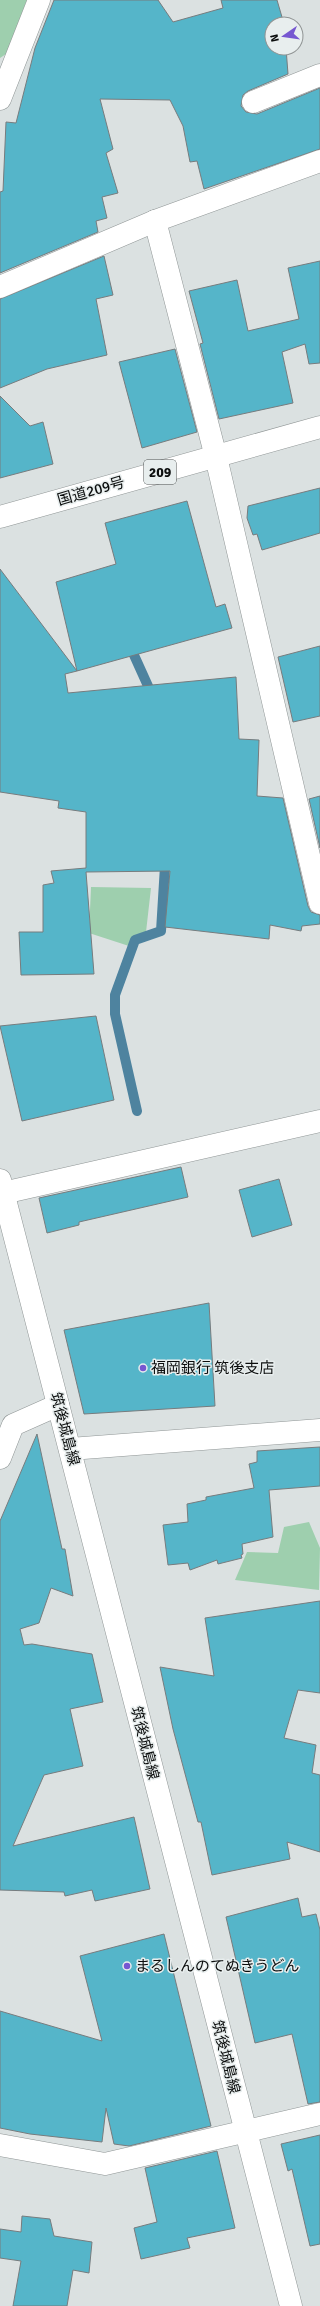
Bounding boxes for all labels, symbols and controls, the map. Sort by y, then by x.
north arrow [264,16,304,56]
text: N [268,33,282,43]
road number: 209 [144,460,176,484]
street label: 国道209号 [55,473,127,509]
place label: 福岡銀行 筑後支店 [151,1359,274,1377]
marker: 福岡銀行 筑後支店 [138,1363,148,1373]
street label: 筑後城島線 [47,1390,83,1468]
street label: 筑後城島線 [127,1704,163,1782]
place label: まるしんのてぬきうどん [135,1957,299,1975]
marker: まるしんのてぬきうどん [122,1961,132,1971]
street label: 筑後城島線 [208,2018,244,2096]

